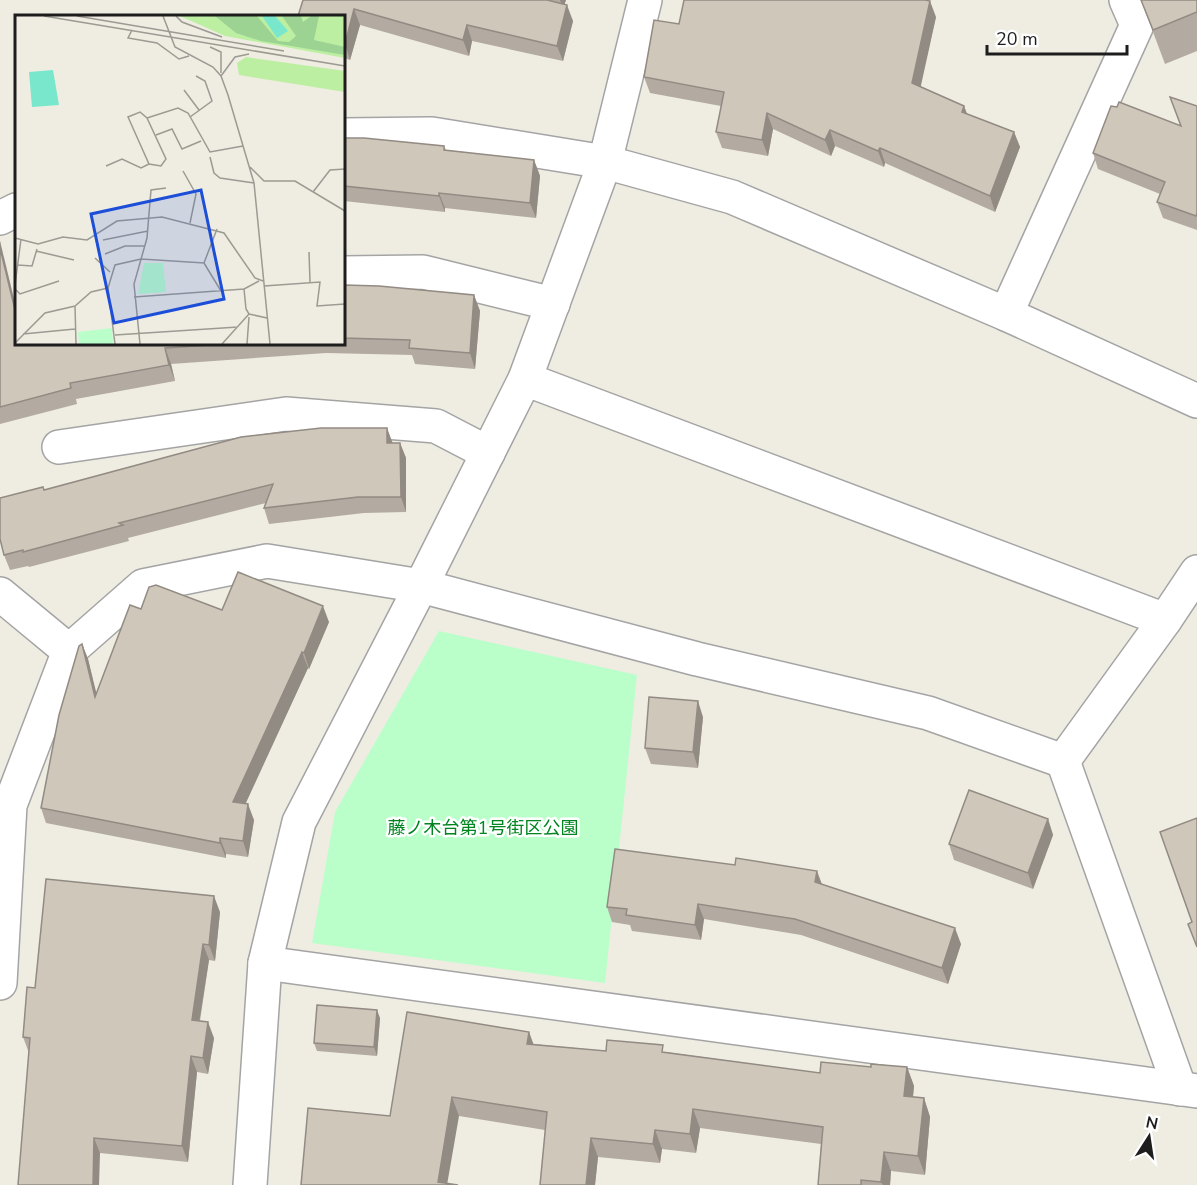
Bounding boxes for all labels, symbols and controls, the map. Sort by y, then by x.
inset map [15,15,345,345]
scale bar [987,18,1126,56]
text: 20 m [996,27,1038,51]
park label: 藤ノ木台第1号街区公園 [388,816,578,840]
north arrow [1119,1107,1179,1167]
text: N [1144,1111,1160,1135]

